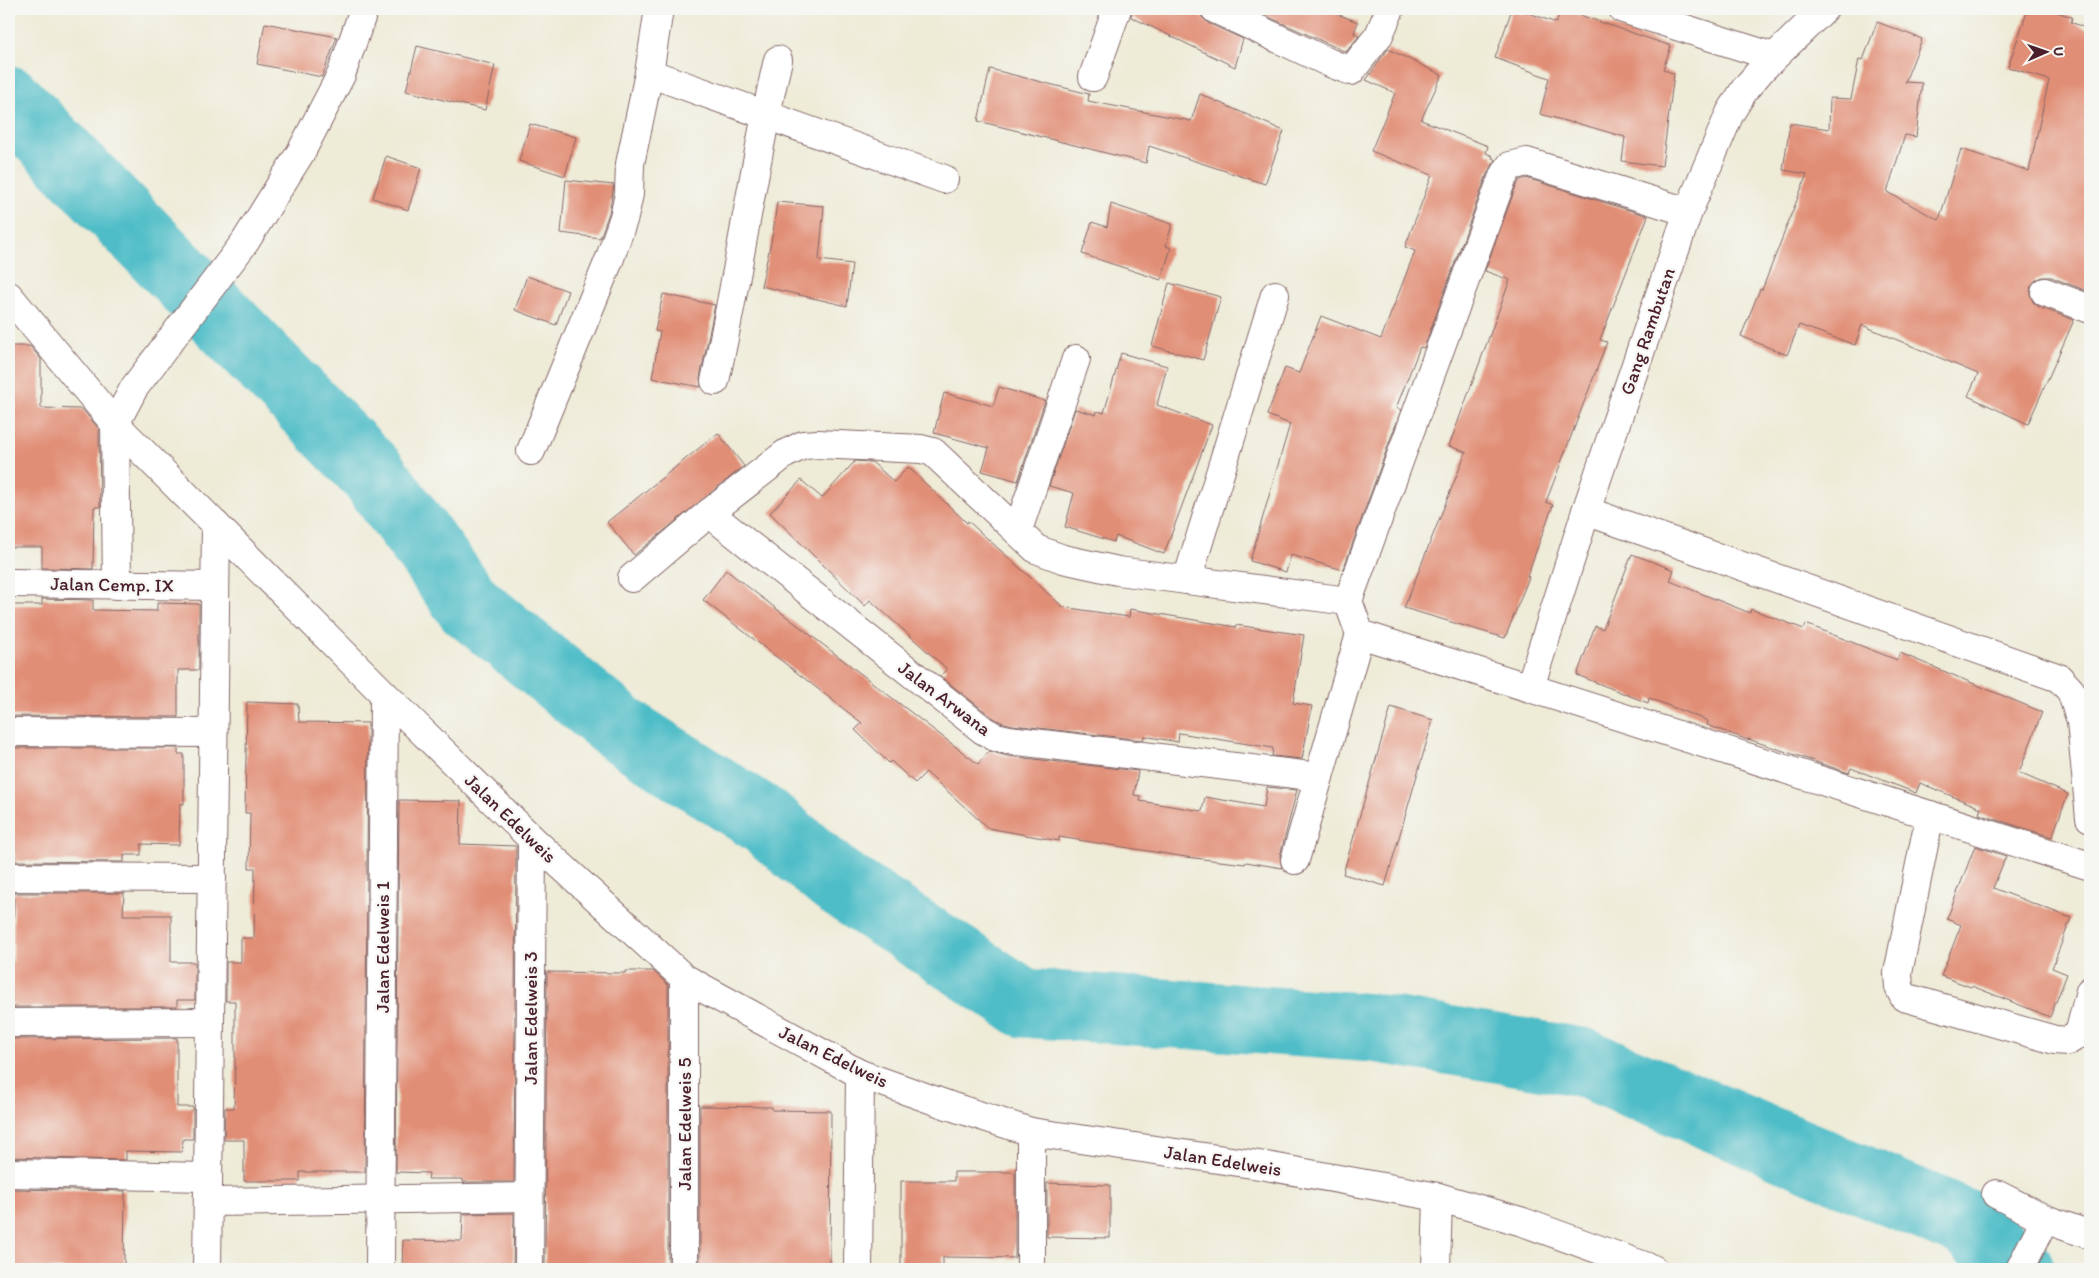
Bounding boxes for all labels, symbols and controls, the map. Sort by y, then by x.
north arrow [2022,28,2072,78]
text: U [2050,47,2067,57]
street label: Gang Rambutan [1615,264,1680,398]
street label: Jalan Cemp. IX [50,572,174,597]
street label: Jalan Arwana [894,656,996,741]
street label: Jalan Edelweis [460,769,561,868]
street label: Jalan Edelweis 1 [371,881,394,1013]
street label: Jalan Edelweis 3 [519,951,542,1085]
street label: Jalan Edelweis [775,1020,892,1093]
street label: Jalan Edelweis 5 [673,1058,696,1190]
street label: Jalan Edelweis [1163,1140,1283,1181]

